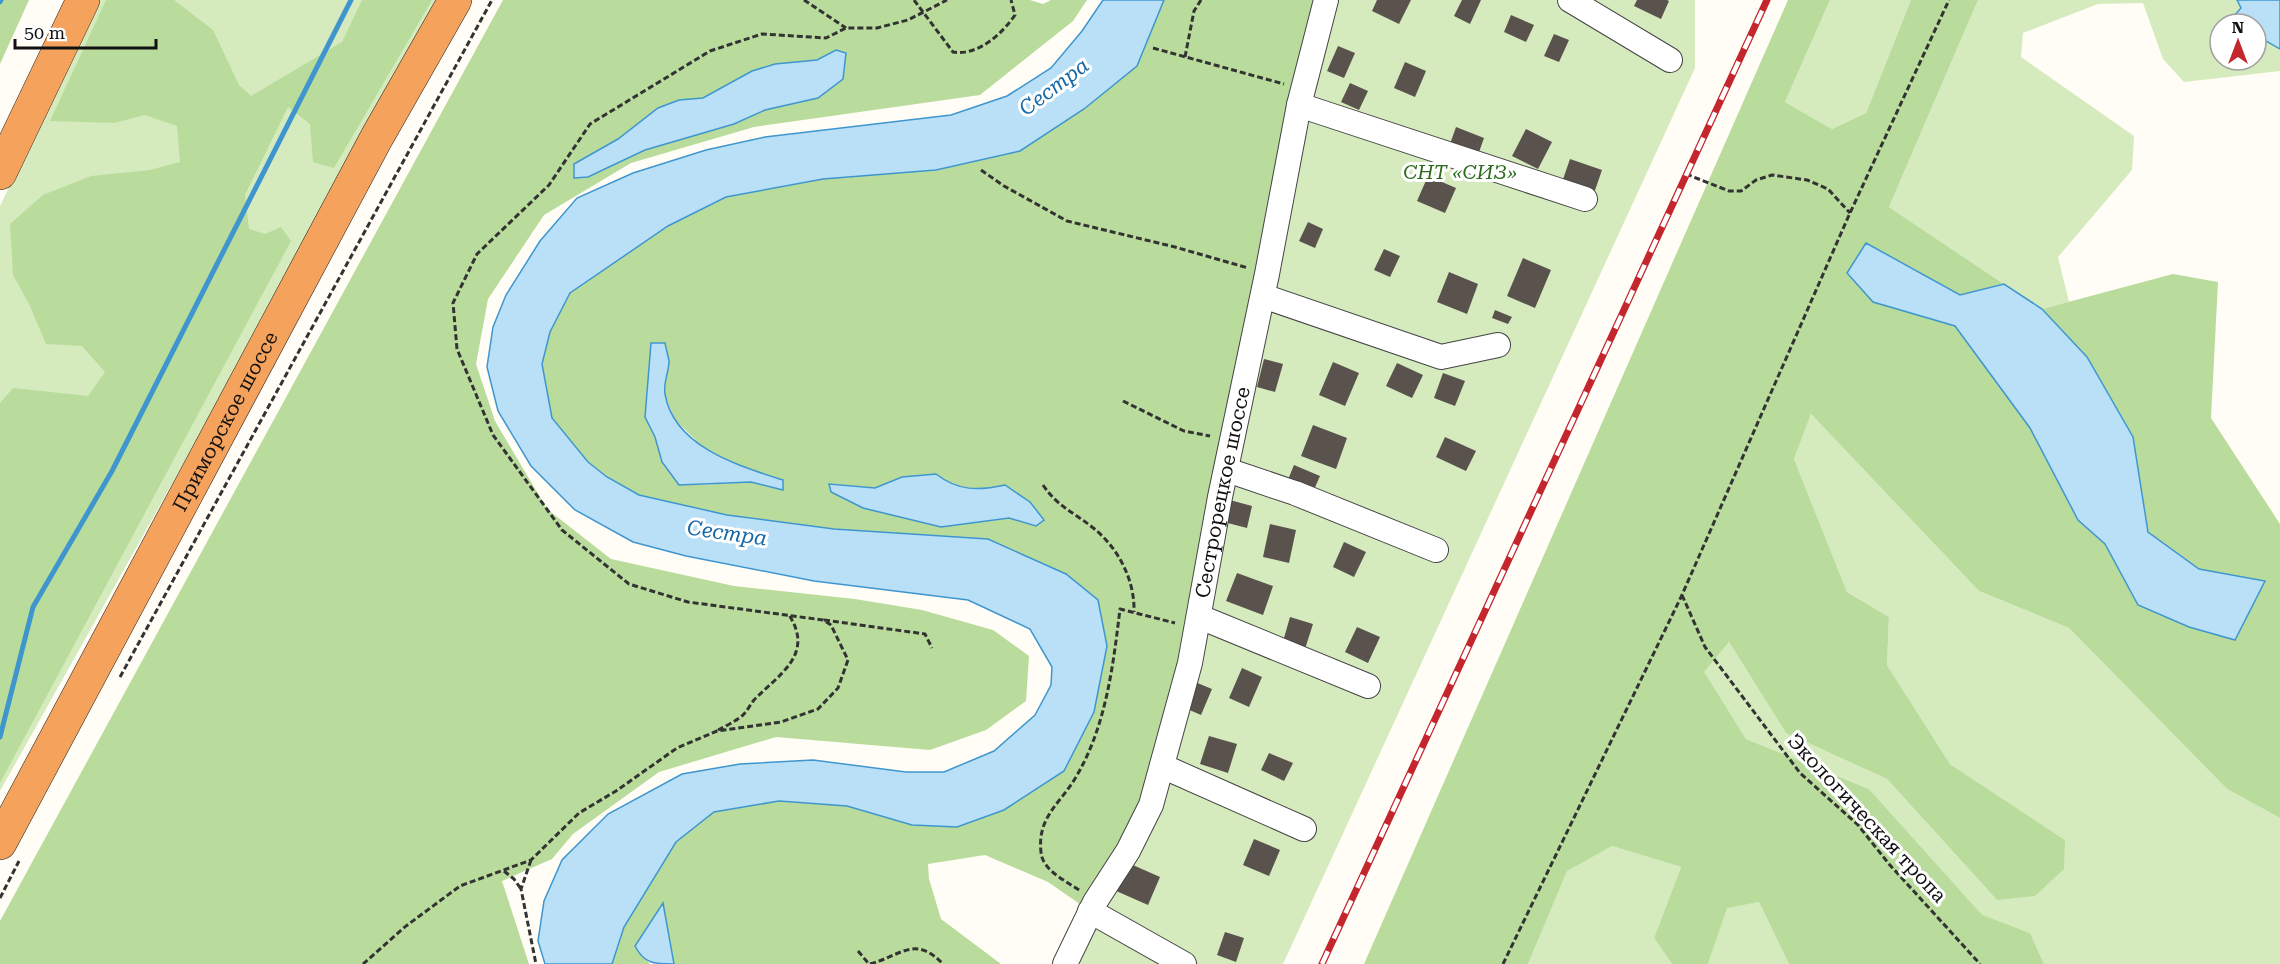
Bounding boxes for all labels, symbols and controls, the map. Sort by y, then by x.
scale bar [15,12,156,50]
north arrow [2208,12,2268,72]
text: N [2232,18,2244,37]
text: 50 m [24,22,65,43]
water label: Сестра [1015,53,1093,121]
park label: СНТ «СИЗ» [1403,160,1517,184]
street label: Приморское шоссе [167,327,283,515]
street label: Сестрорецкое шоссе [1190,385,1255,600]
water label: Сестра [685,516,769,550]
street label: Экологическая тропа [1782,729,1952,908]

